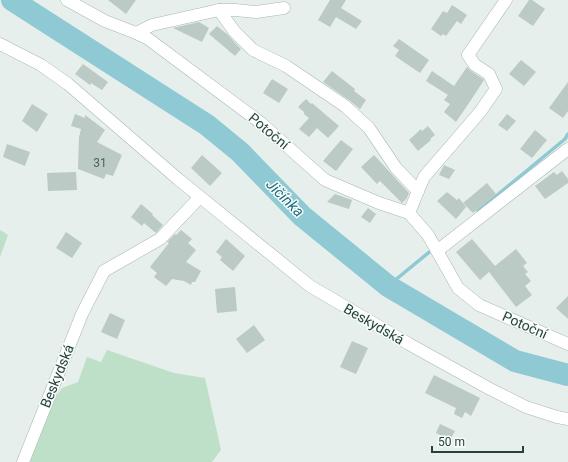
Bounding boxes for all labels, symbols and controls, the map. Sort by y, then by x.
street label: Potoční [246,110,293,153]
house number: 31 [93,156,107,170]
water label: Jičínka [262,175,308,221]
street label: Beskydská [341,300,407,348]
street label: Potoční [500,308,551,342]
street label: Beskydská [37,342,77,410]
scale bar [432,428,523,454]
text: 50 m [438,435,465,449]

